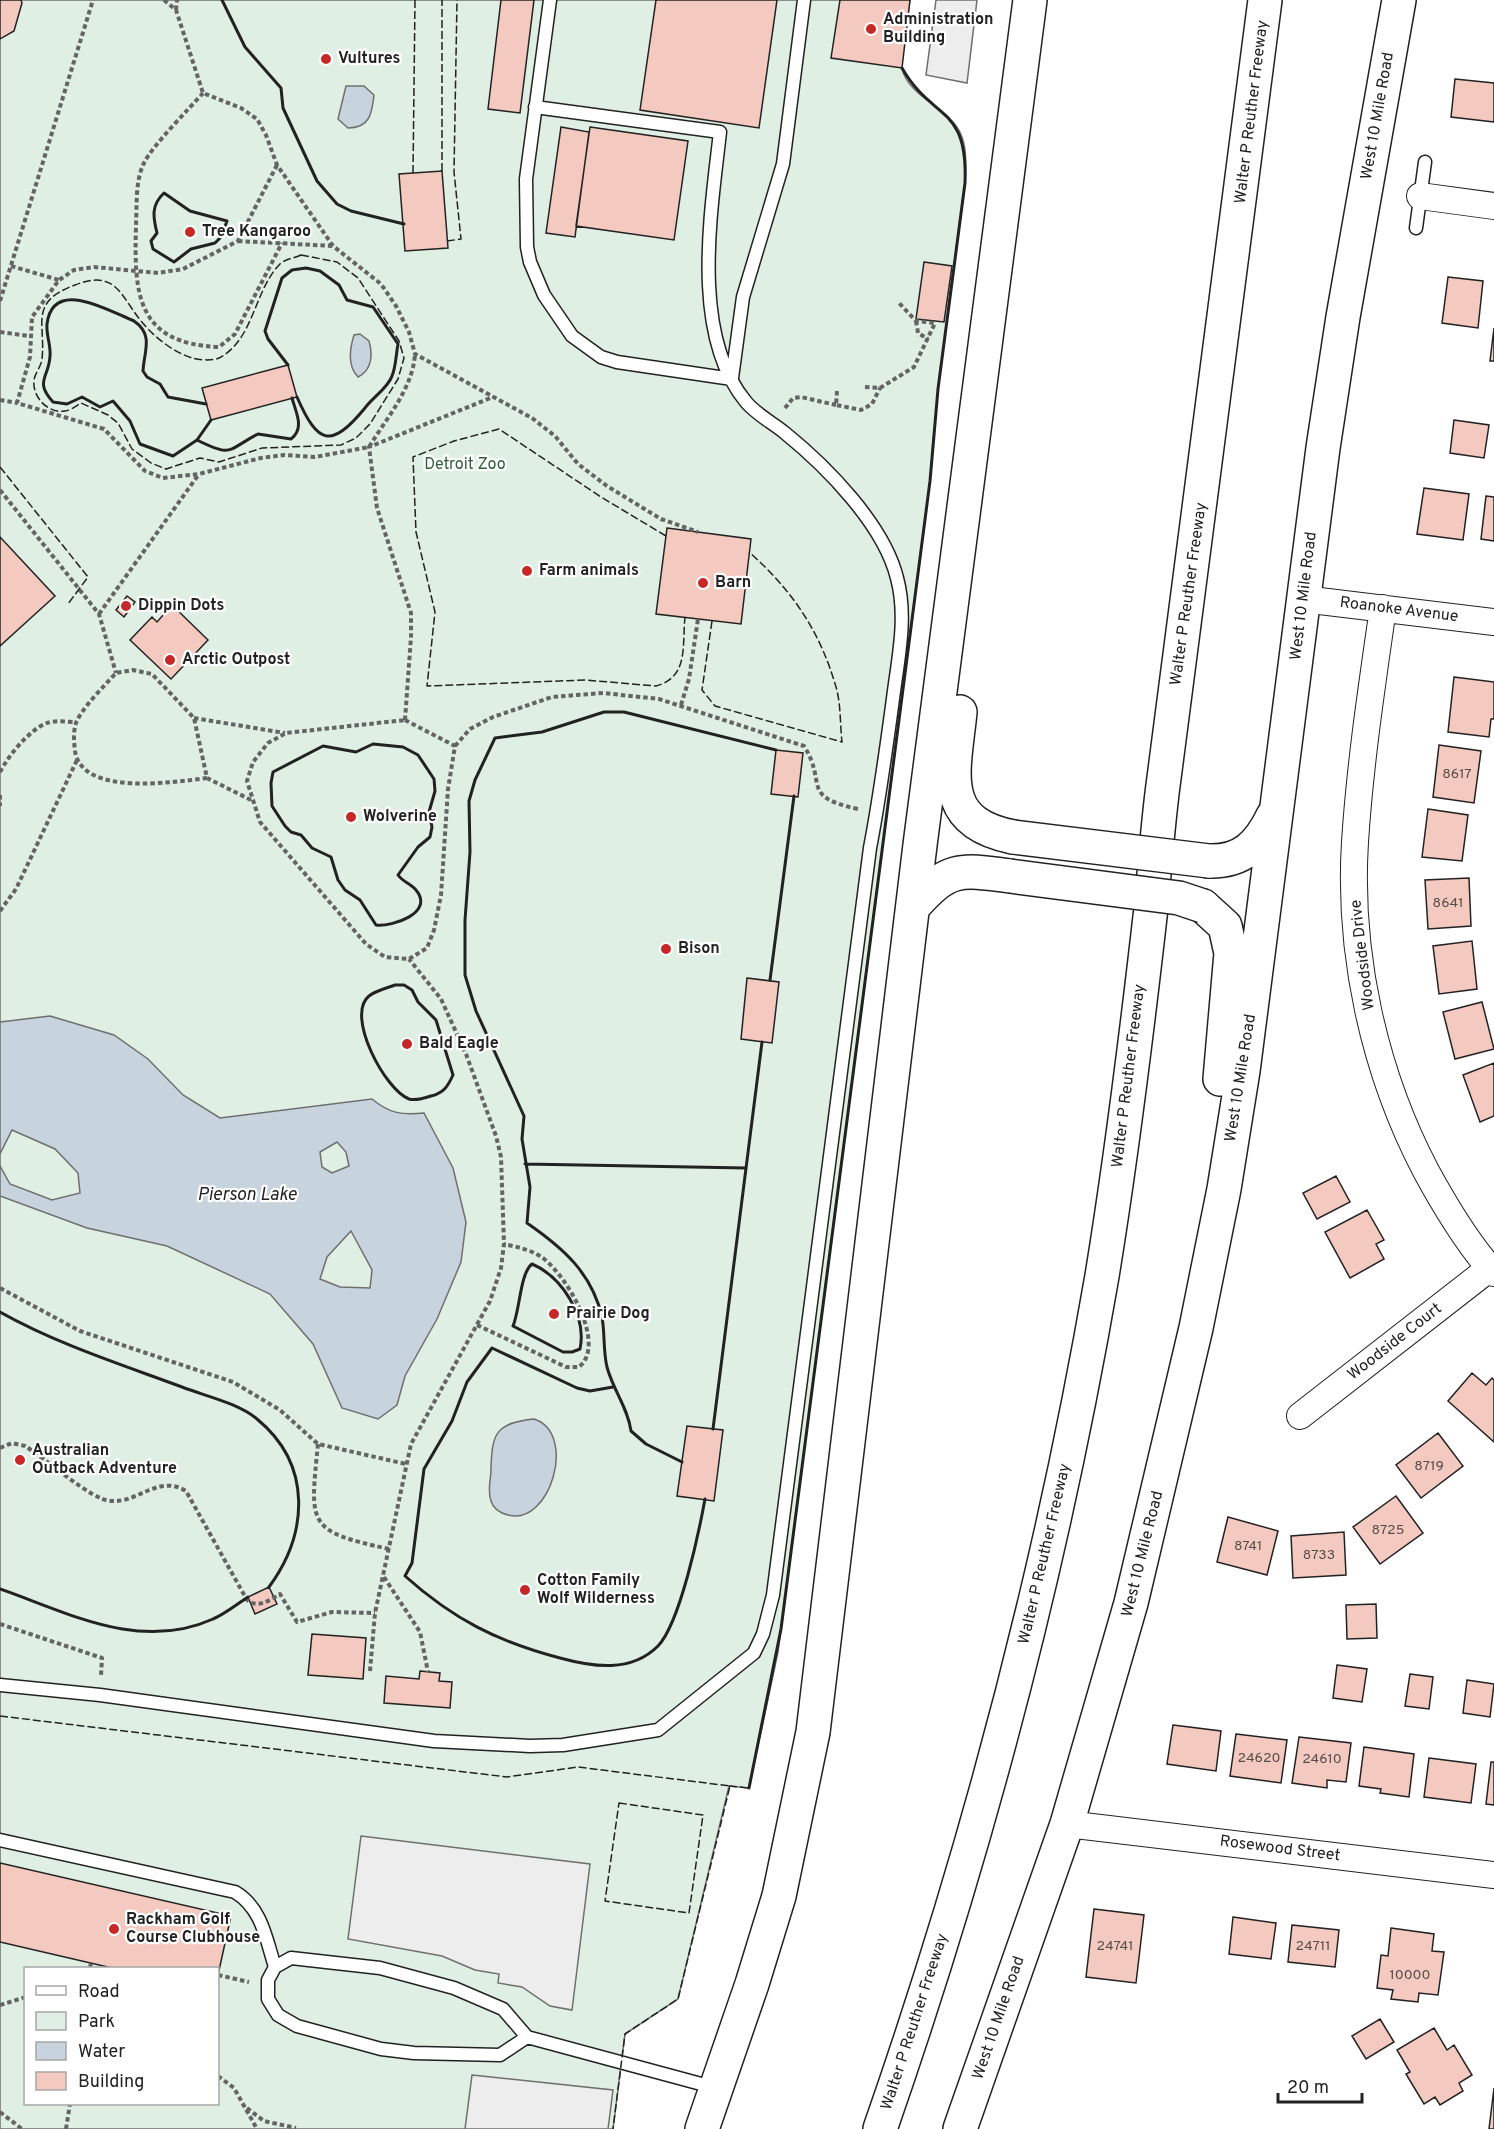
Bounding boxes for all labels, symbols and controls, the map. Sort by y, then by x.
place label: Administration Building [883,10,993,48]
street label: Walter P Reuther Freeway [1231,19,1273,205]
marker: Administration Building [864,22,878,36]
place label: Vultures [338,49,401,69]
street label: West 10 Mile Road [1357,51,1399,181]
marker: Vultures [319,52,333,66]
place label: Tree Kangaroo [202,222,311,242]
marker: Tree Kangaroo [183,225,197,239]
park label: Detroit Zoo [424,455,506,475]
street label: Walter P Reuther Freeway [1166,501,1212,687]
street label: West 10 Mile Road [1286,531,1322,661]
place label: Farm animals [539,561,639,581]
marker: Farm animals [520,564,534,578]
place label: Barn [715,573,751,593]
marker: Barn [696,576,710,590]
street label: Roanoke Avenue [1339,593,1459,627]
place label: Dippin Dots [138,596,224,616]
marker: Dippin Dots [119,599,133,613]
place label: Arctic Outpost [182,650,290,670]
marker: Arctic Outpost [163,653,177,667]
house number: 8617 [1442,766,1472,783]
place label: Wolverine [363,807,437,827]
marker: Wolverine [344,810,358,824]
house number: 8641 [1433,895,1463,912]
street label: Woodside Drive [1346,899,1380,1011]
place label: Bison [678,939,720,959]
marker: Bison [659,942,673,956]
street label: Walter P Reuther Freeway [1108,983,1150,1169]
street label: West 10 Mile Road [1221,1013,1261,1143]
place label: Bald Eagle [419,1034,499,1054]
marker: Bald Eagle [400,1037,414,1051]
water label: Pierson Lake [197,1184,297,1207]
street label: Woodside Court [1344,1299,1446,1385]
place label: Prairie Dog [566,1304,650,1324]
marker: Prairie Dog [547,1307,561,1321]
place label: Australian Outback Adventure [32,1441,177,1479]
marker: Australian Outback Adventure [13,1453,27,1467]
house number: 8719 [1414,1458,1444,1475]
street label: Walter P Reuther Freeway [1014,1462,1076,1646]
street label: West 10 Mile Road [1118,1489,1168,1619]
house number: 8725 [1372,1522,1404,1539]
house number: 8741 [1234,1538,1262,1555]
house number: 8733 [1303,1547,1335,1564]
place label: Cotton Family Wolf Wilderness [537,1571,655,1609]
marker: Cotton Family Wolf Wilderness [518,1583,532,1597]
house number: 24620 [1237,1750,1281,1767]
house number: 24610 [1302,1751,1342,1768]
street label: Rosewood Street [1219,1832,1341,1866]
place label: Rackham Golf Course Clubhouse [126,1910,260,1948]
marker: Rackham Golf Course Clubhouse [107,1922,121,1936]
street label: Walter P Reuther Freeway [877,1931,953,2113]
house number: 24741 [1097,1938,1133,1955]
house number: 24711 [1296,1938,1330,1955]
street label: West 10 Mile Road [969,1954,1029,2082]
legend [24,1967,219,2105]
house number: 10000 [1390,1967,1430,1984]
text: Road [78,1981,120,2004]
text: Park [78,2011,115,2034]
text: Water [78,2041,125,2064]
scale bar [1278,2066,1362,2104]
text: Building [78,2071,144,2094]
text: 20 m [1287,2077,1329,2100]

